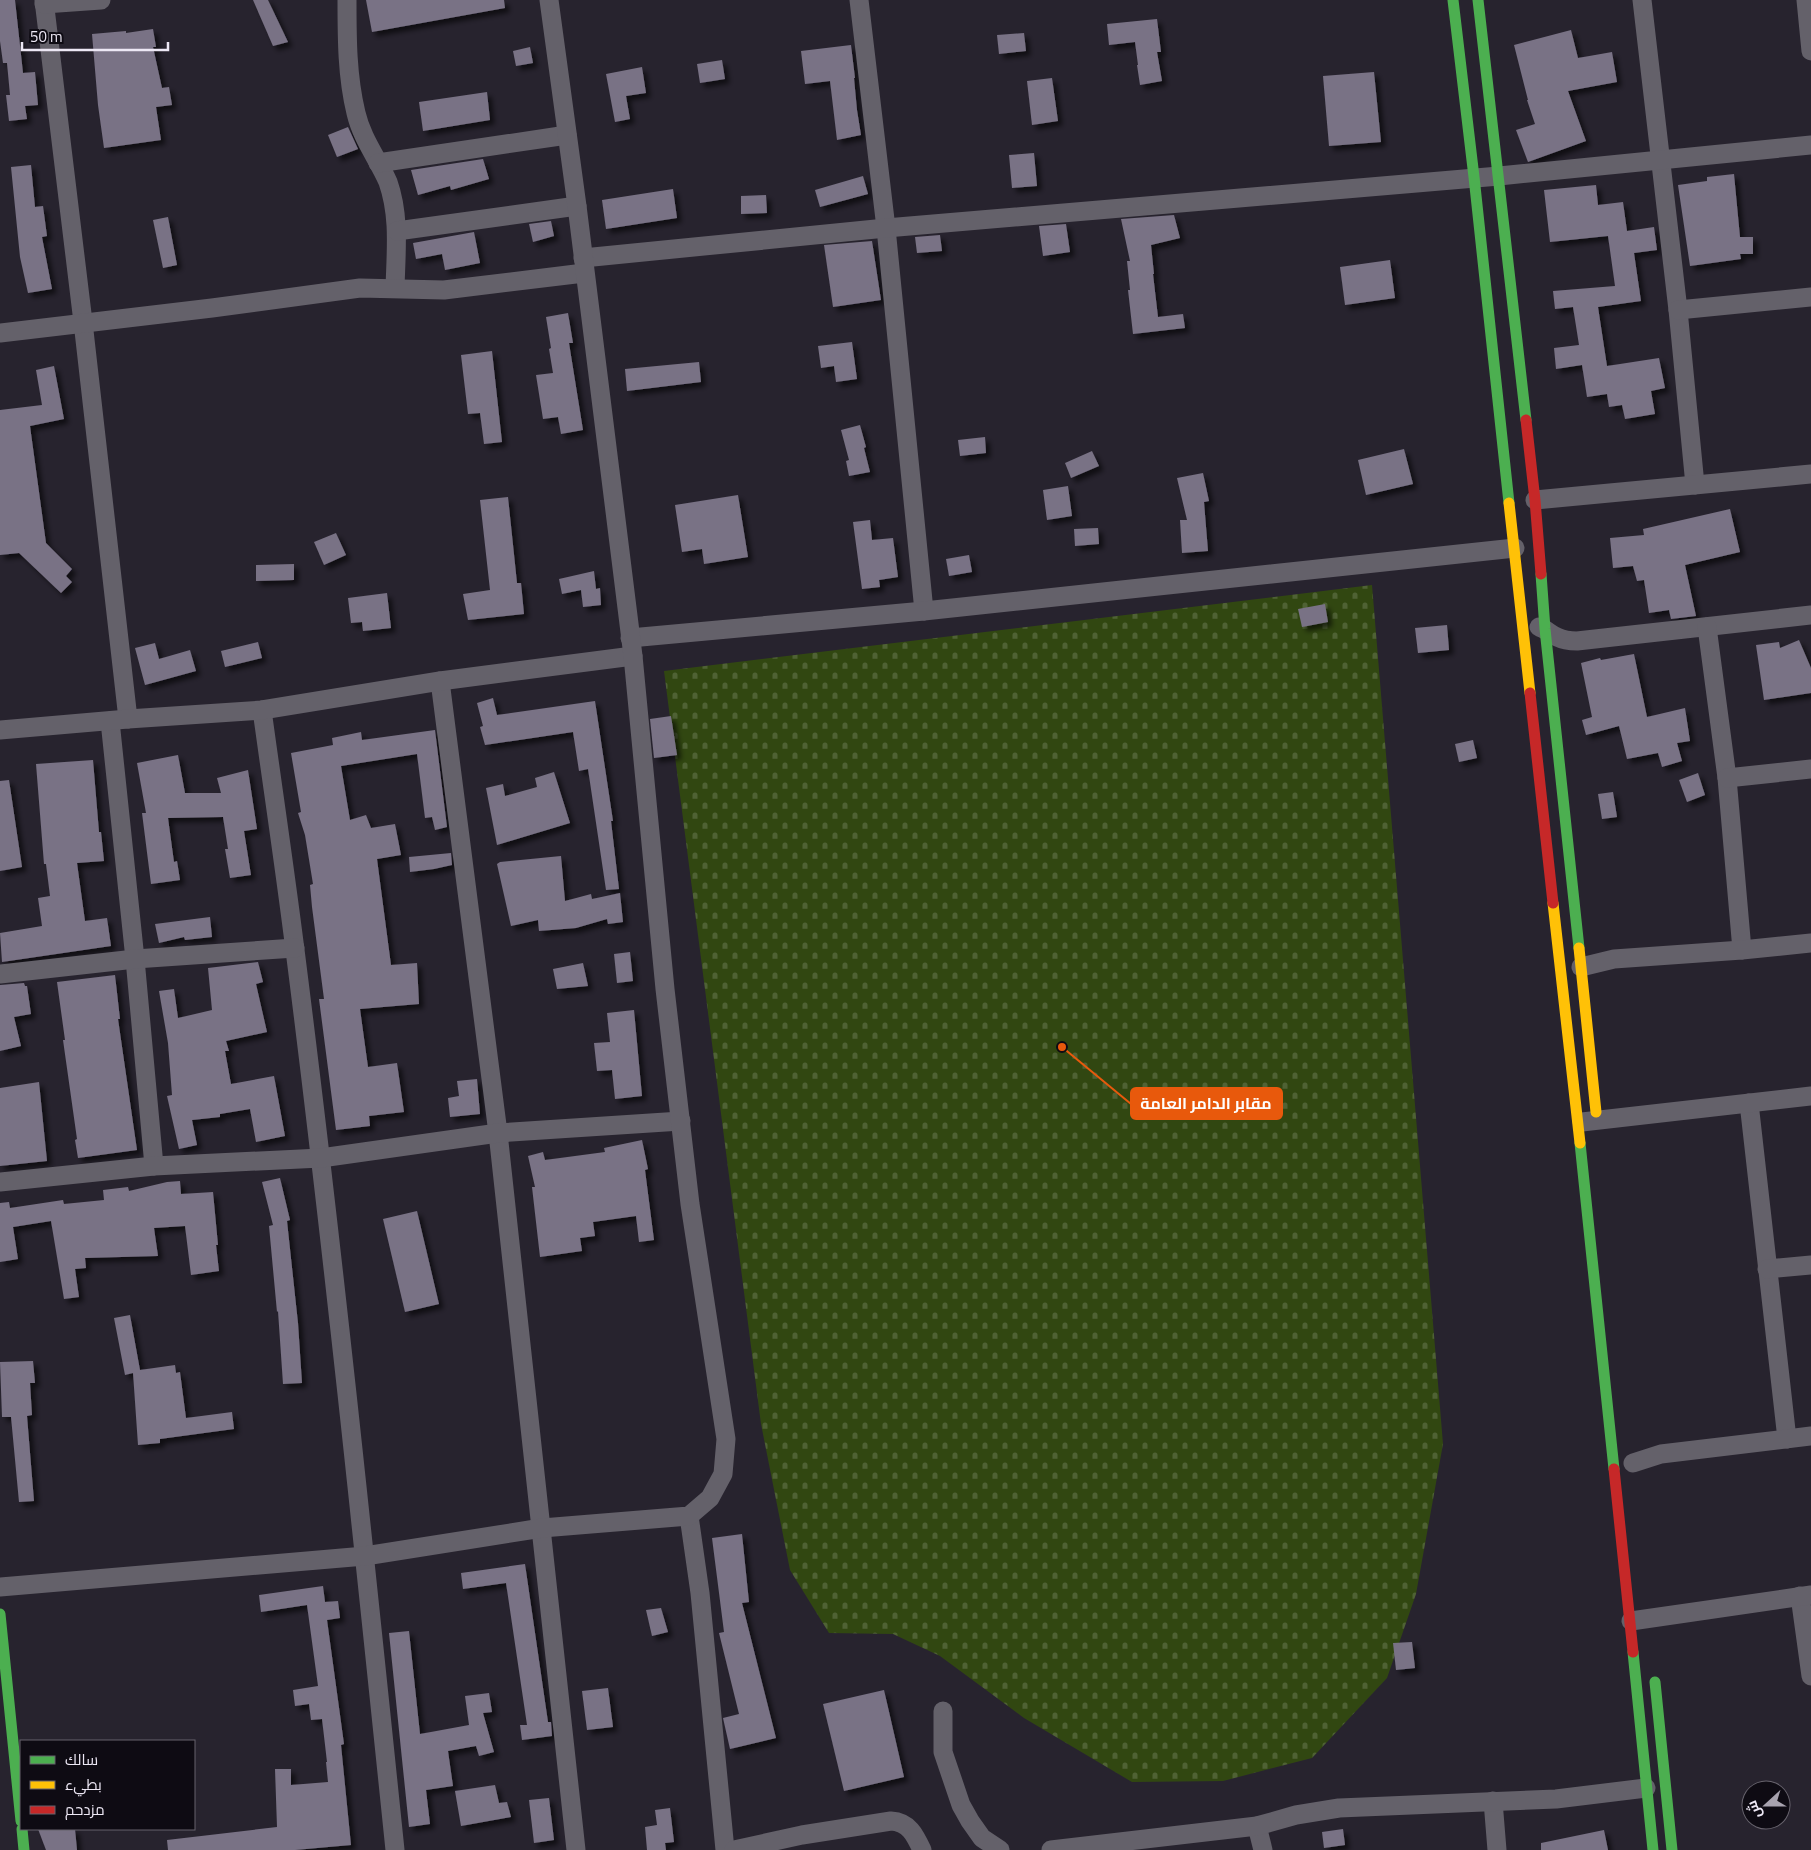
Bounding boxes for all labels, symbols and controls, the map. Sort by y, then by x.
scale bar [22,20,169,52]
text: 50 m [30,25,63,48]
callout: مقابر الدامر العامة [1131,1088,1282,1119]
text: مقابر الدامر العامة [1140,1091,1272,1115]
legend [20,1740,195,1830]
text: سالك [65,1748,98,1771]
text: بطيء [65,1773,102,1797]
north arrow [1741,1780,1791,1830]
text: مزدحم [65,1798,105,1821]
text: ش [1740,1798,1766,1822]

